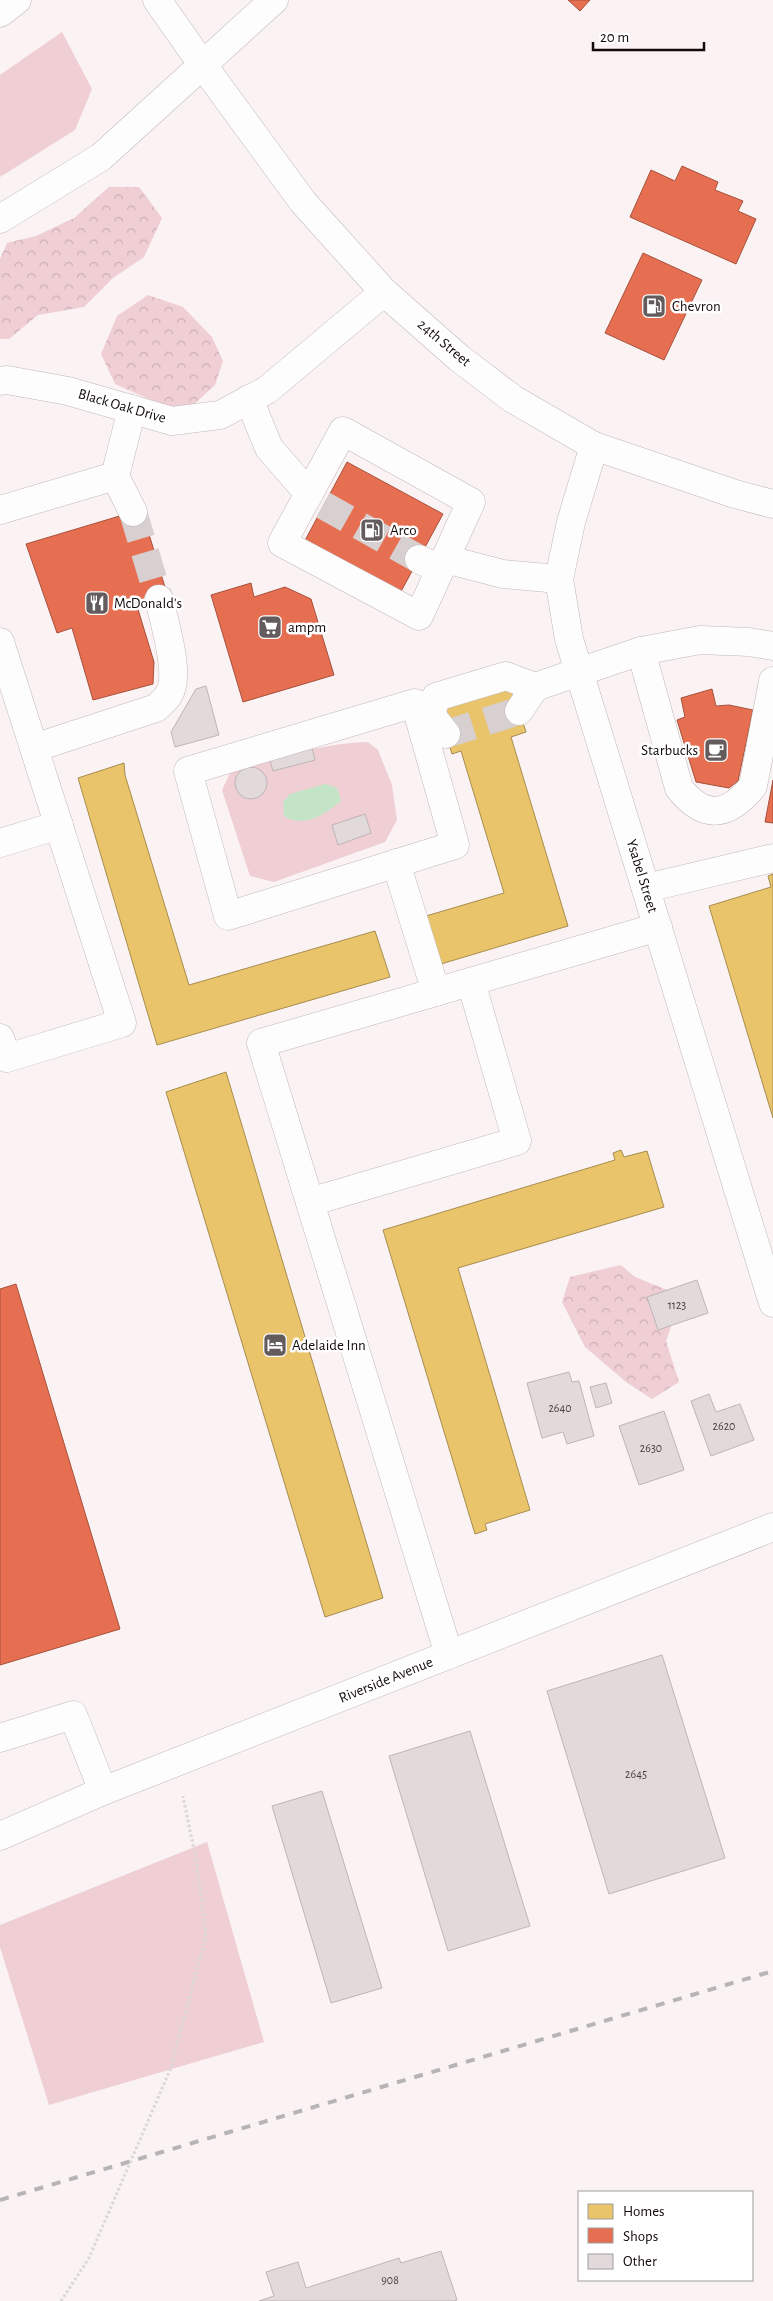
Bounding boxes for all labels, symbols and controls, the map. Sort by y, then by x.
scale bar [593,20,704,52]
text: 20 m [600,30,629,45]
fuel station icon: Chevron [641,293,667,319]
place label: Chevron [672,299,721,314]
street label: 24th Street [415,317,474,370]
street label: Black Oak Drive [76,386,168,426]
fuel station icon: Arco [359,517,385,543]
place label: Arco [390,523,417,538]
restaurant icon: McDonald's [84,590,110,616]
place label: McDonald's [114,596,182,611]
supermarket icon: ampm [257,614,283,640]
place label: ampm [288,620,326,635]
cafe icon: Starbucks [703,737,729,763]
place label: Starbucks [641,743,698,758]
street label: Ysabel Street [624,838,660,915]
house number: 1123 [668,1299,686,1311]
hotel icon: Adelaide Inn [262,1332,288,1358]
place label: Adelaide Inn [292,1338,366,1353]
house number: 2640 [548,1402,572,1414]
house number: 2620 [713,1420,735,1432]
house number: 2630 [640,1442,662,1454]
street label: Riverside Avenue [337,1654,435,1706]
house number: 2645 [625,1768,647,1780]
legend [578,2191,753,2281]
text: Homes [623,2204,665,2219]
text: Shops [623,2229,658,2244]
text: Other [623,2254,657,2269]
house number: 908 [381,2274,399,2286]

